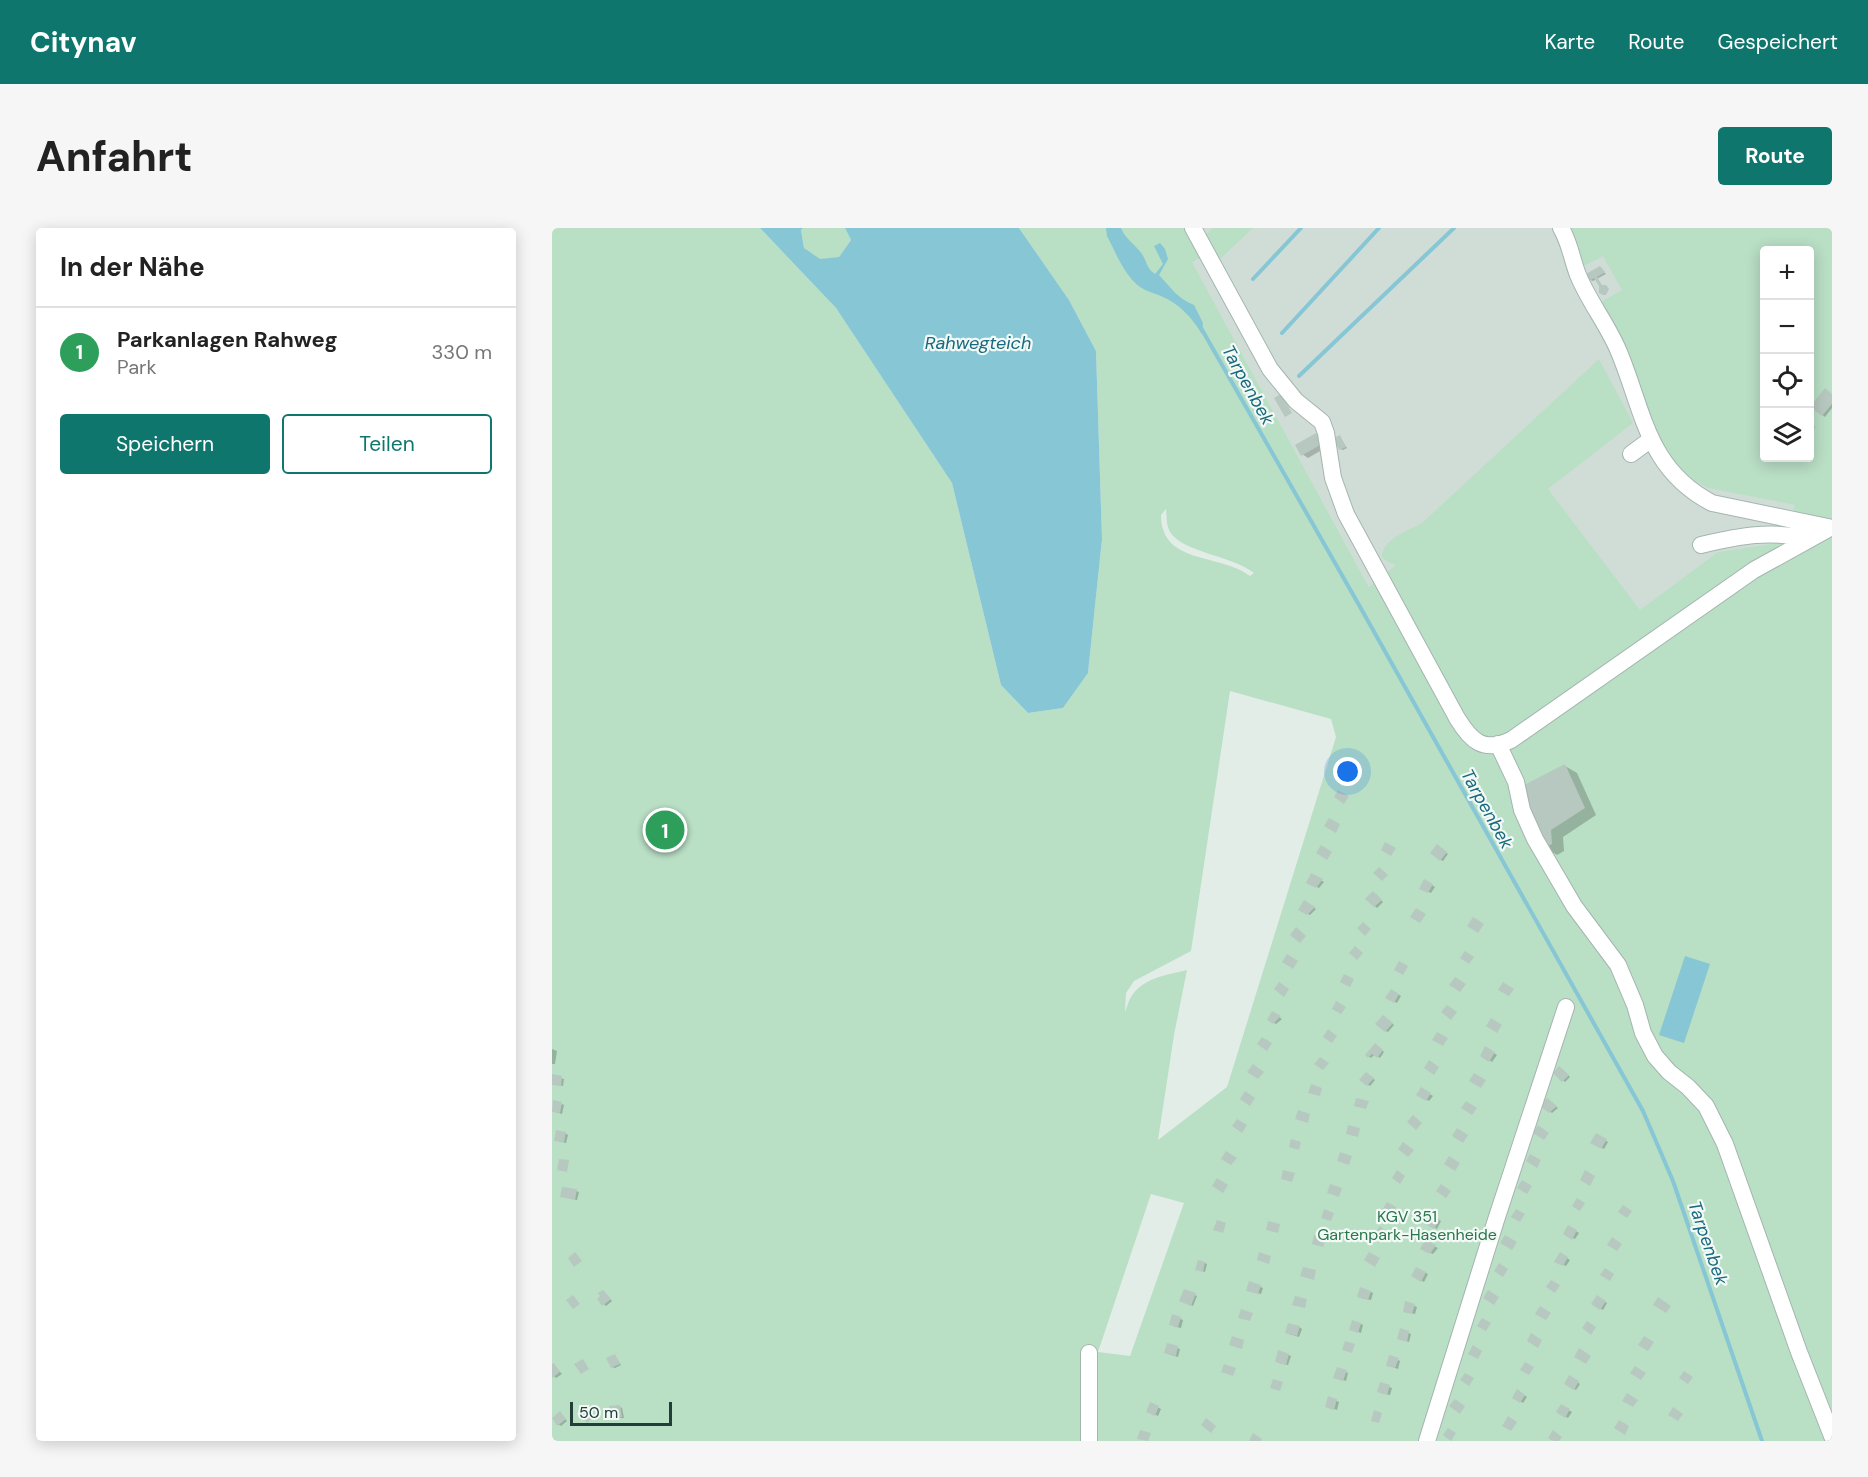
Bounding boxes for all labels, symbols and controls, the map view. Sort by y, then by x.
text: Citynav [30,24,136,61]
text: Karte [1544,28,1595,56]
text: Route [1628,28,1684,56]
text: Gespeichert [1717,28,1838,56]
button: Route [1718,127,1832,185]
text: Anfahrt [36,129,192,184]
map controls [1760,246,1814,462]
button: + [1760,246,1814,300]
text: In der Nähe [60,250,205,284]
button: − [1760,300,1814,354]
text: Parkanlagen Rahweg [117,325,338,354]
water label: Rahwegteich [925,331,1031,355]
text: 1 [76,339,83,365]
text: 330 m [432,339,492,365]
water label: Tarpenbek [1216,341,1280,430]
text: Park [117,354,157,380]
button: locate [1760,354,1814,408]
button: layers [1760,408,1814,462]
button: Speichern [60,414,270,474]
button: Teilen [282,414,492,474]
your location [1333,757,1362,786]
water label: Tarpenbek [1455,765,1519,854]
pin: 1 [646,808,684,852]
water label: Tarpenbek [1682,1198,1734,1289]
park label: KGV 351 Gartenpark-Hasenheide [1317,1206,1497,1245]
scale bar [570,1399,672,1426]
text: 50 m [579,1402,618,1423]

